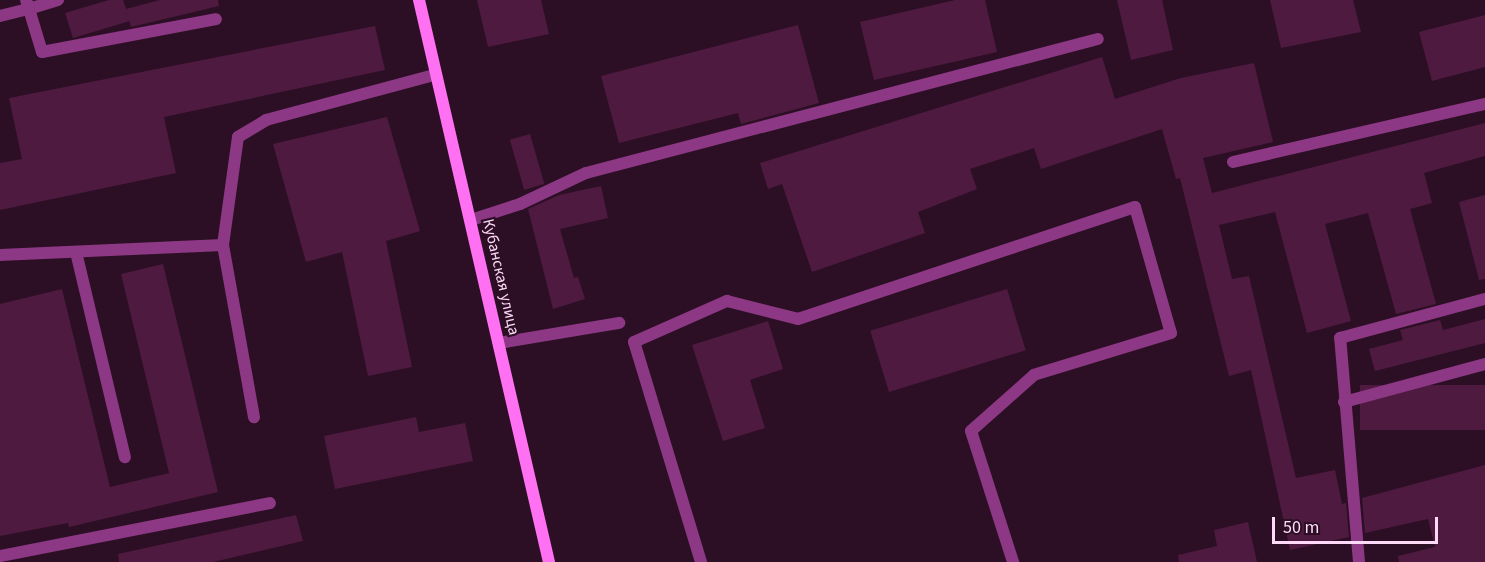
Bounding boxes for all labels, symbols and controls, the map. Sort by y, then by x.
street label: Кубанская улица [478,217,524,337]
scale bar [1275,505,1442,543]
text: 50 m [1283,515,1319,540]

